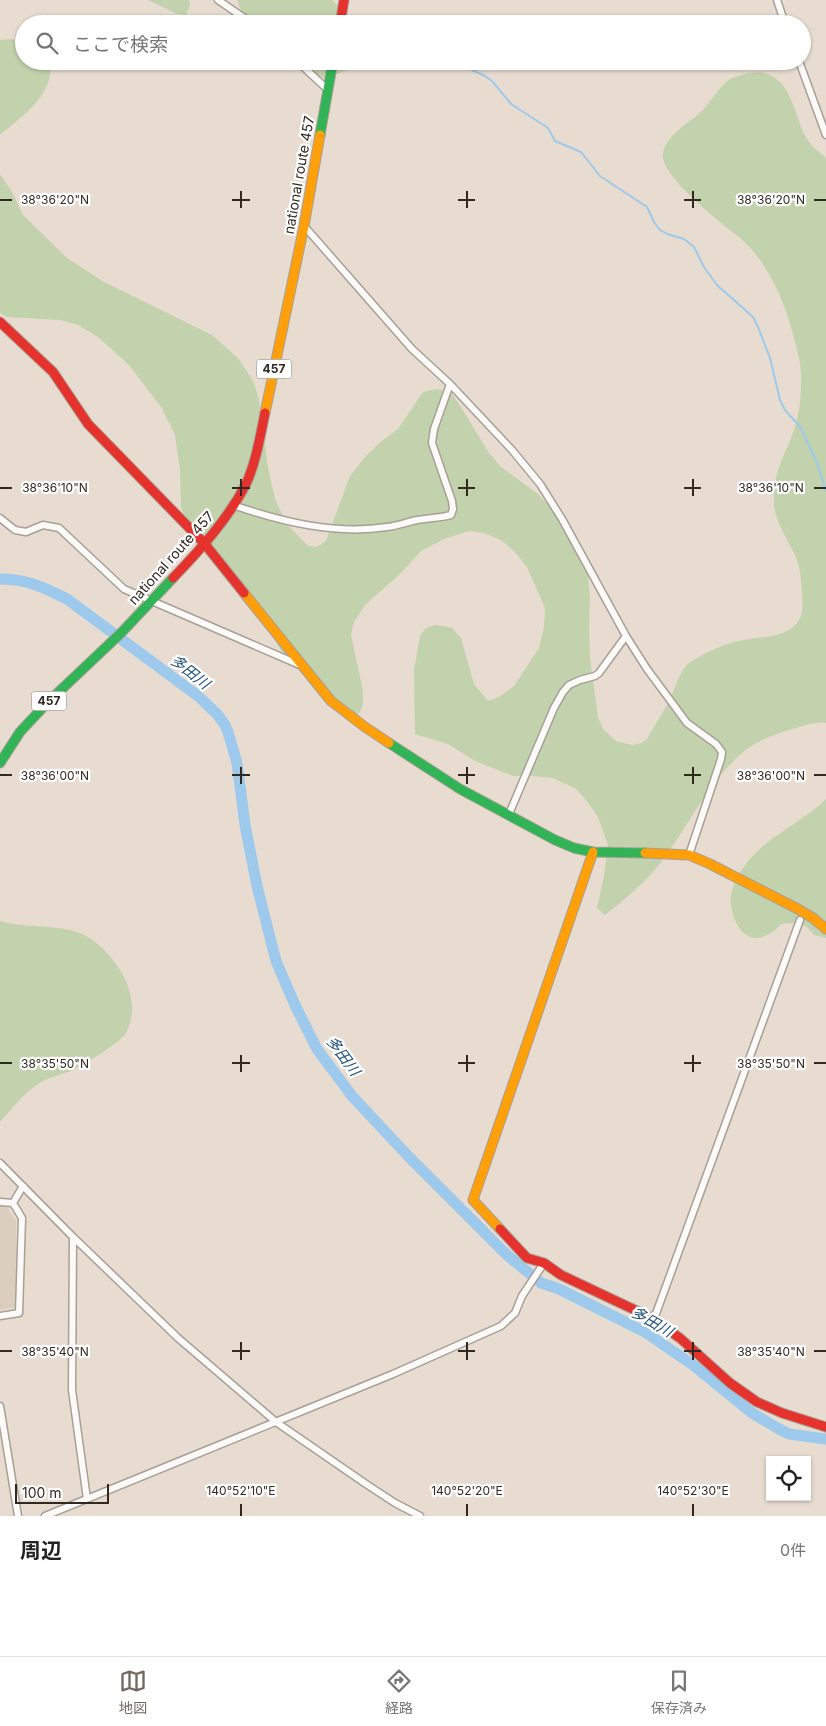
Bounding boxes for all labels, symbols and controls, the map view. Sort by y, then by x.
search box [15,15,811,70]
icon: search [33,29,61,57]
text: ここで検索 [73,33,168,56]
street label: national route 457 [280,114,317,235]
text: 38°36'20"N [21,192,89,207]
text: 38°36'20"N [737,192,805,207]
road number: 457 [256,359,292,378]
text: 38°36'10"N [22,480,88,495]
text: 38°36'10"N [738,480,804,495]
street label: national route 457 [124,507,217,608]
water label: 多田川 [167,650,215,694]
road number: 457 [32,691,66,710]
text: 38°36'00"N [21,768,89,783]
text: 38°36'00"N [737,768,805,783]
water label: 多田川 [322,1032,366,1081]
text: 38°35'50"N [21,1056,89,1071]
text: 38°35'50"N [737,1056,805,1071]
water label: 多田川 [628,1302,678,1342]
text: 38°35'40"N [21,1344,89,1359]
text: 38°35'40"N [737,1344,805,1359]
map controls [766,1456,811,1501]
button: locate [766,1456,811,1501]
scale bar [15,1481,109,1504]
text: 140°52'10"E [206,1483,276,1498]
text: 140°52'20"E [431,1483,503,1498]
text: 140°52'30"E [657,1483,729,1498]
text: 100 m [22,1484,62,1501]
text: 周辺 [20,1538,62,1563]
text: 0件 [780,1540,806,1560]
tab: 地図 [119,1667,147,1717]
tab: 経路 [385,1667,413,1717]
tab: 保存済み [651,1667,707,1717]

